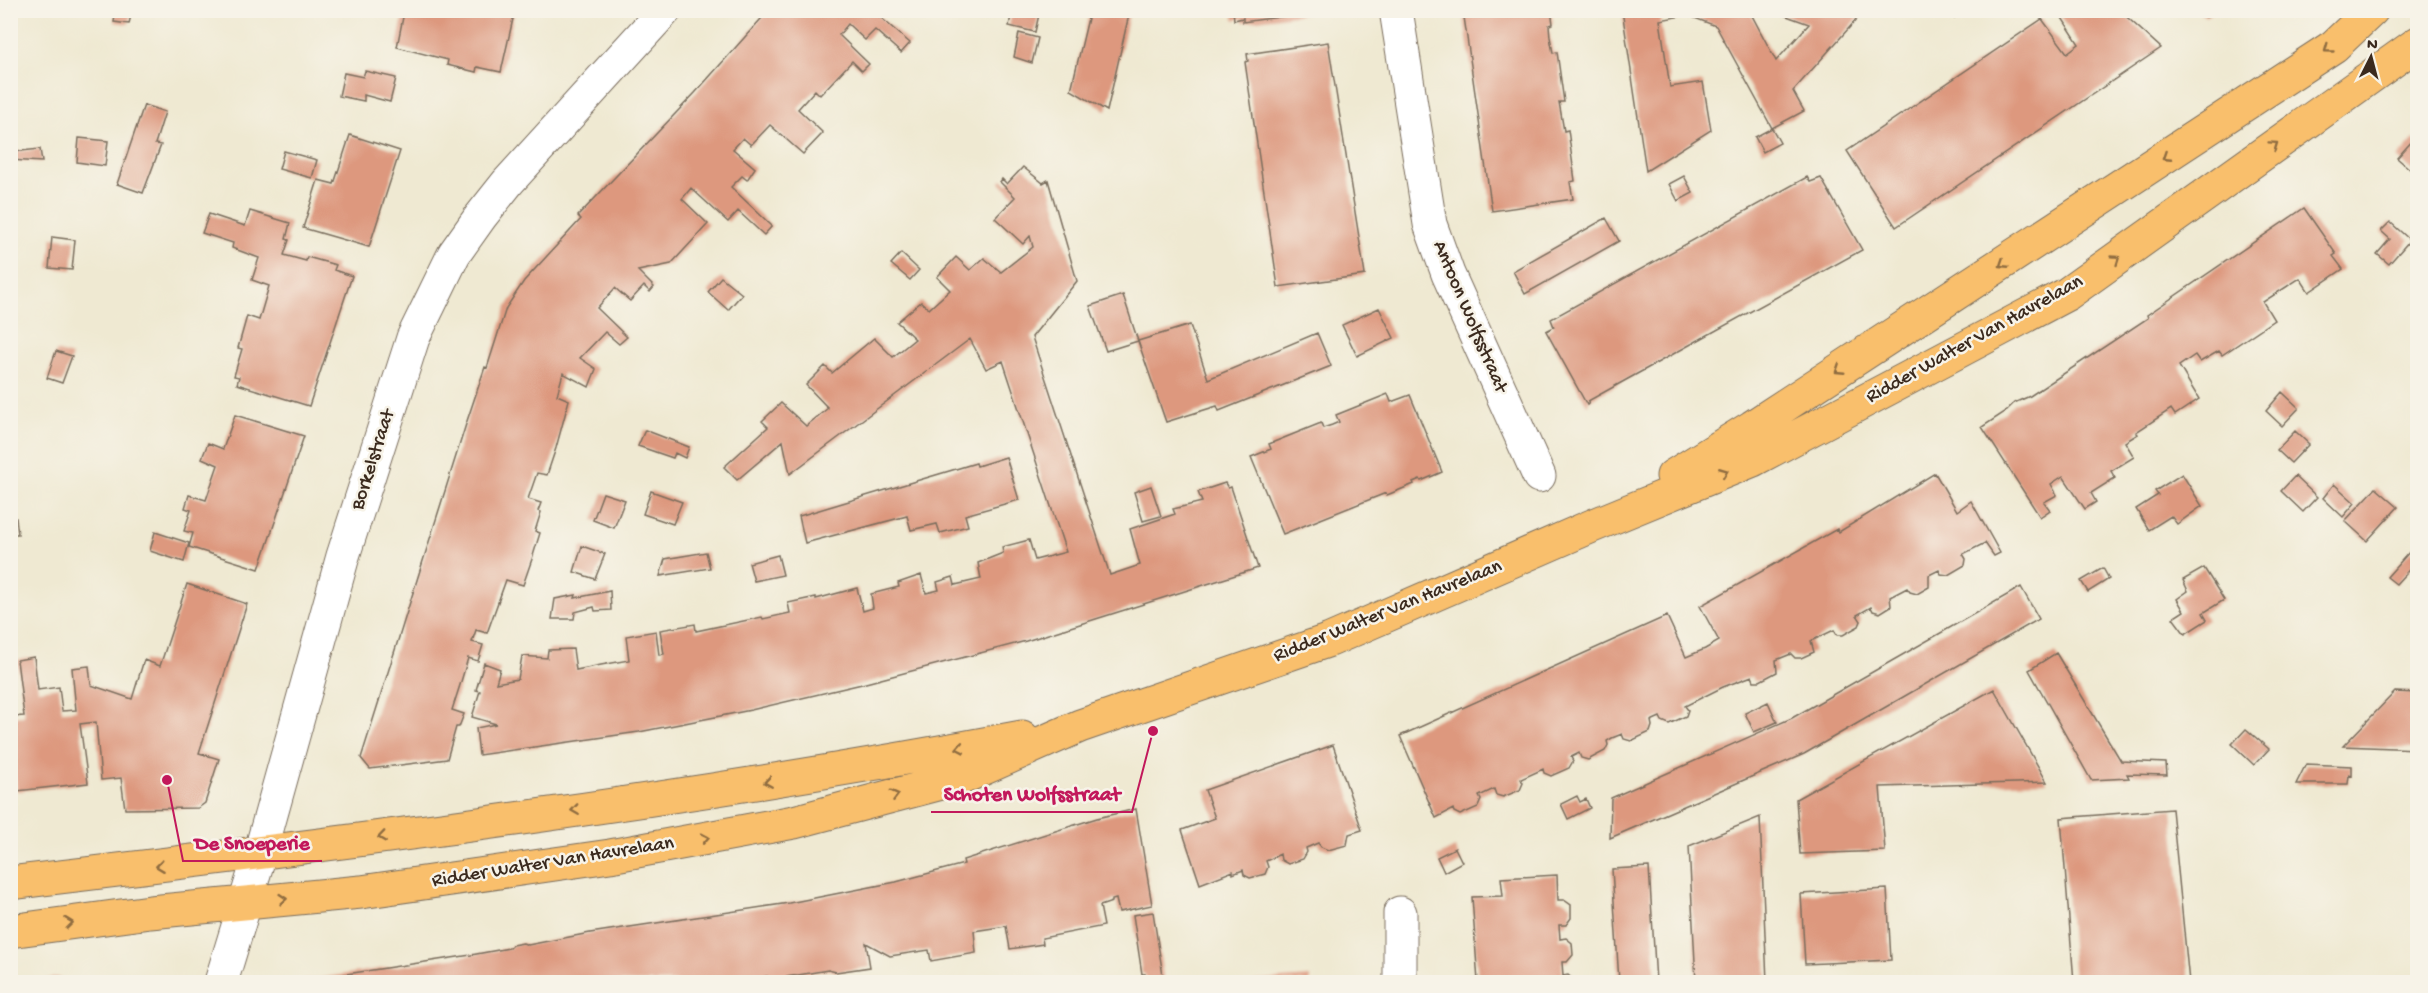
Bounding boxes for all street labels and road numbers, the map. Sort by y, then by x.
street label: Antoon Wolfsstraat [1427,238,1512,398]
street label: Ridder Walter Van Havrelaan [1862,270,2088,409]
street label: Borkelstraat [347,405,402,514]
street label: Ridder Walter Van Havrelaan [1270,555,1506,668]
street label: Ridder Walter Van Havrelaan [430,832,676,893]

